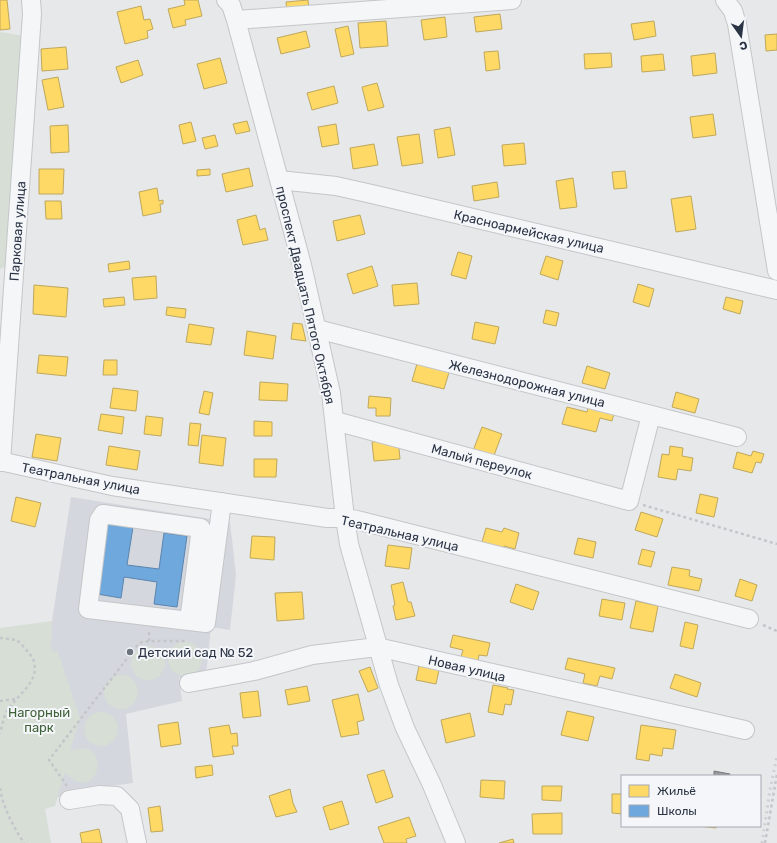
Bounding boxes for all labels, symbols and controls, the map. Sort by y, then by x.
north arrow [721,16,761,56]
text: С [738,38,749,53]
street label: Парковая улица [7,180,28,282]
street label: проспект Двадцать Пятого Октября [273,185,338,406]
street label: Красноармейская улица [452,207,605,256]
street label: Железнодорожная улица [447,357,607,410]
street label: Малый переулок [430,441,534,482]
street label: Театральная улица [20,460,141,497]
street label: Театральная улица [340,513,460,554]
place label: Детский сад № 52 [138,645,253,660]
marker: Детский сад № 52 [125,647,135,657]
street label: Новая улица [427,652,507,685]
park label: Нагорный парк [8,705,70,735]
legend [621,775,761,827]
text: Жильё [657,784,696,798]
text: Школы [657,804,697,818]

